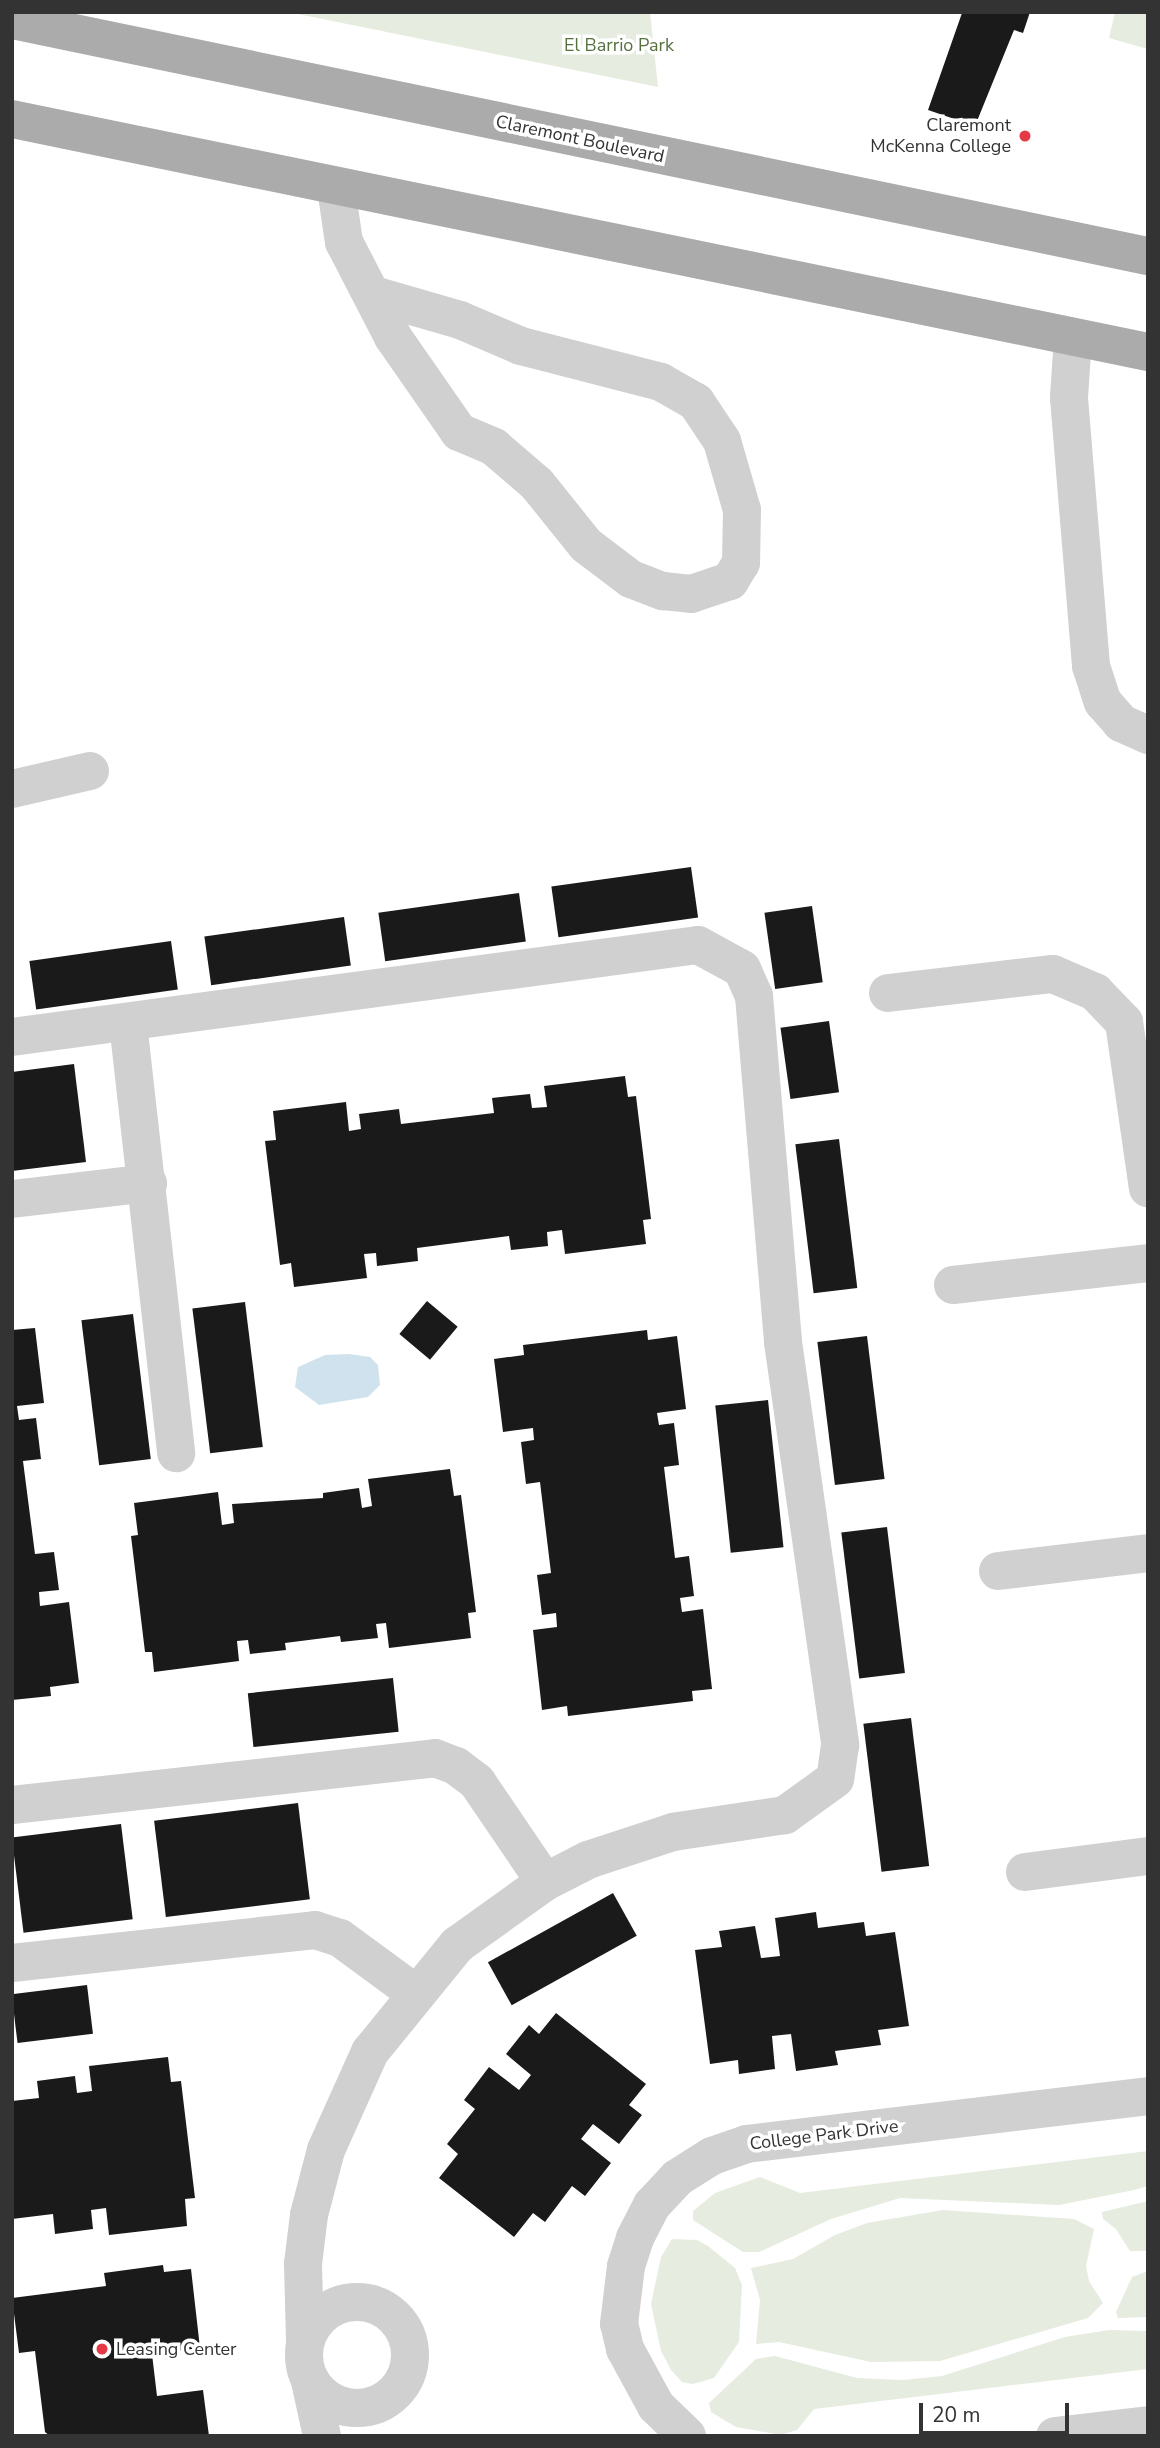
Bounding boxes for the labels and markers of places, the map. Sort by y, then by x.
place label: Claremont McKenna College [870,115,1011,158]
marker: Claremont McKenna College [1017,128,1033,144]
place label: Leasing Center [116,2338,237,2360]
marker: Leasing Center [94,2341,110,2357]

